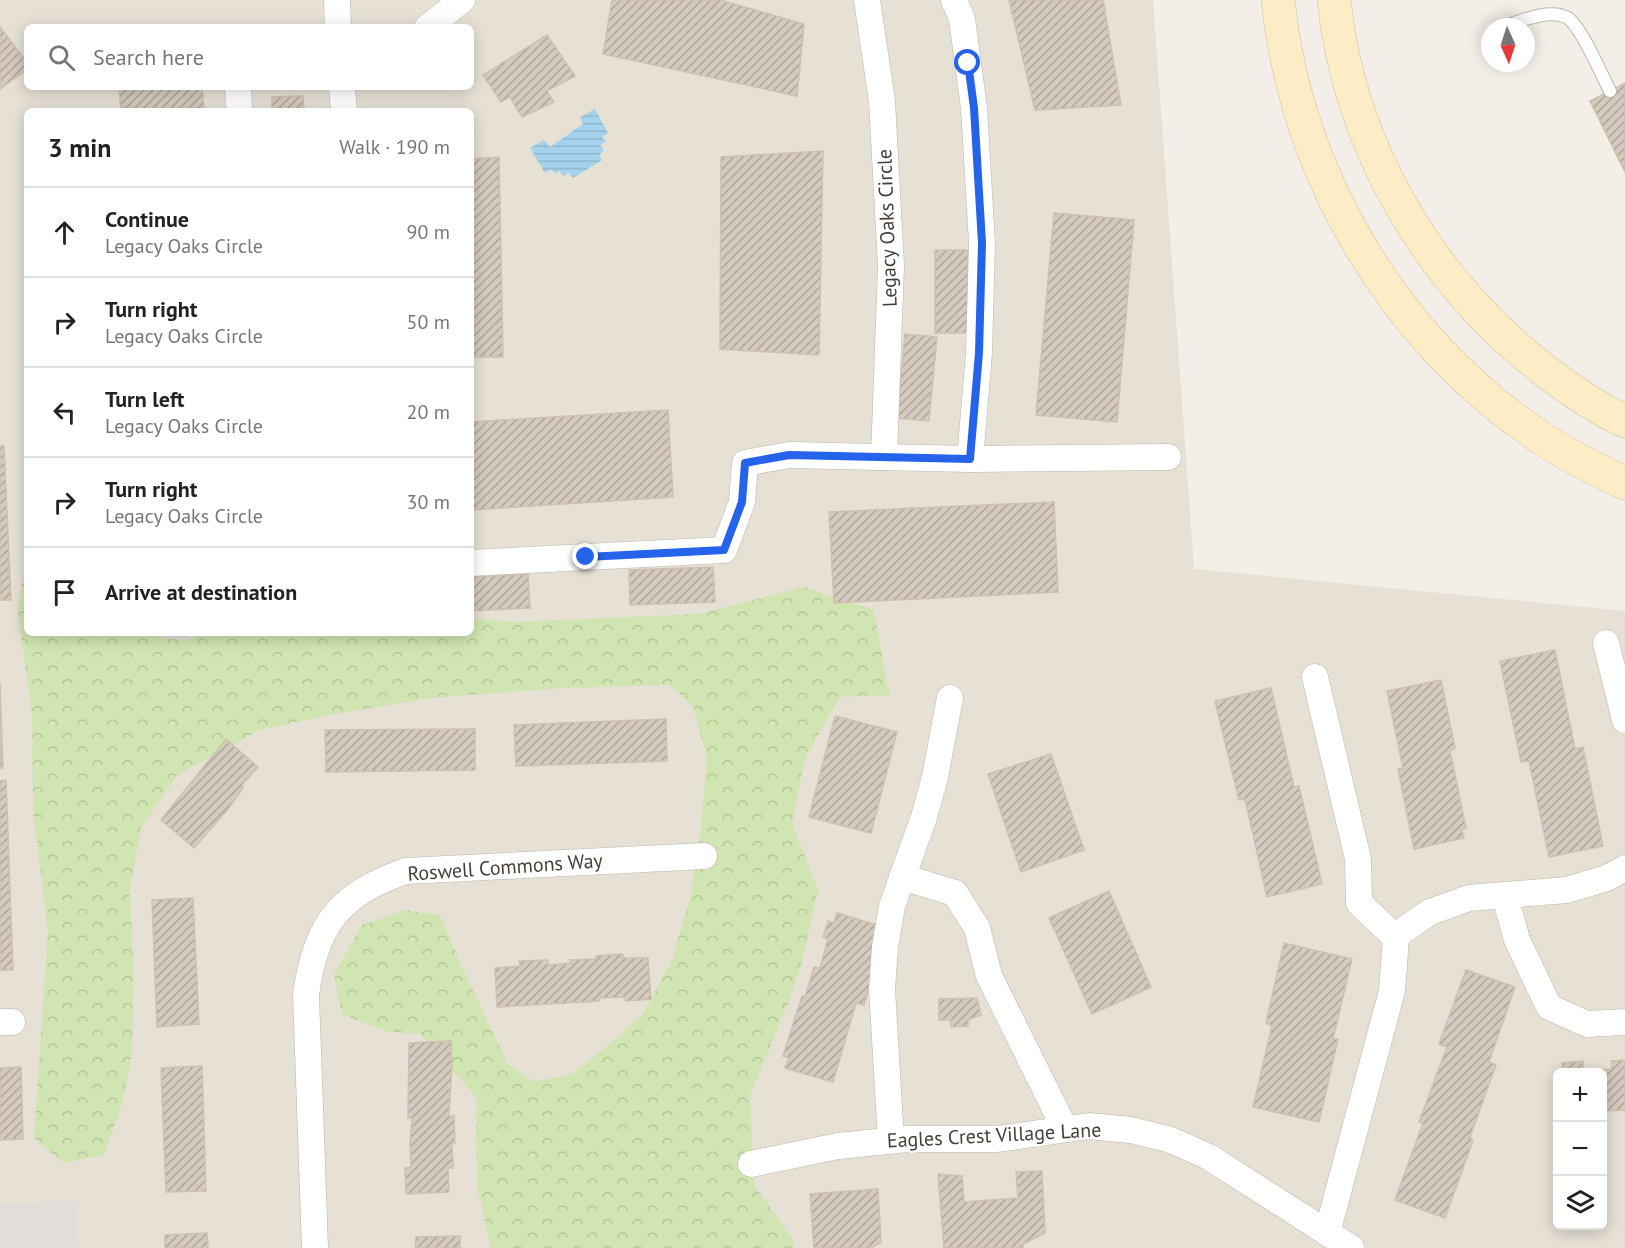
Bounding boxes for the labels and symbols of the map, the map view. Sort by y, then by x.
north arrow [1481,18,1535,72]
route start [954,49,980,75]
street label: Legacy Oaks Circle [871,149,903,307]
route end [572,543,598,569]
street label: Roswell Commons Way [406,847,604,887]
street label: Eagles Crest Village Lane [886,1116,1102,1154]

